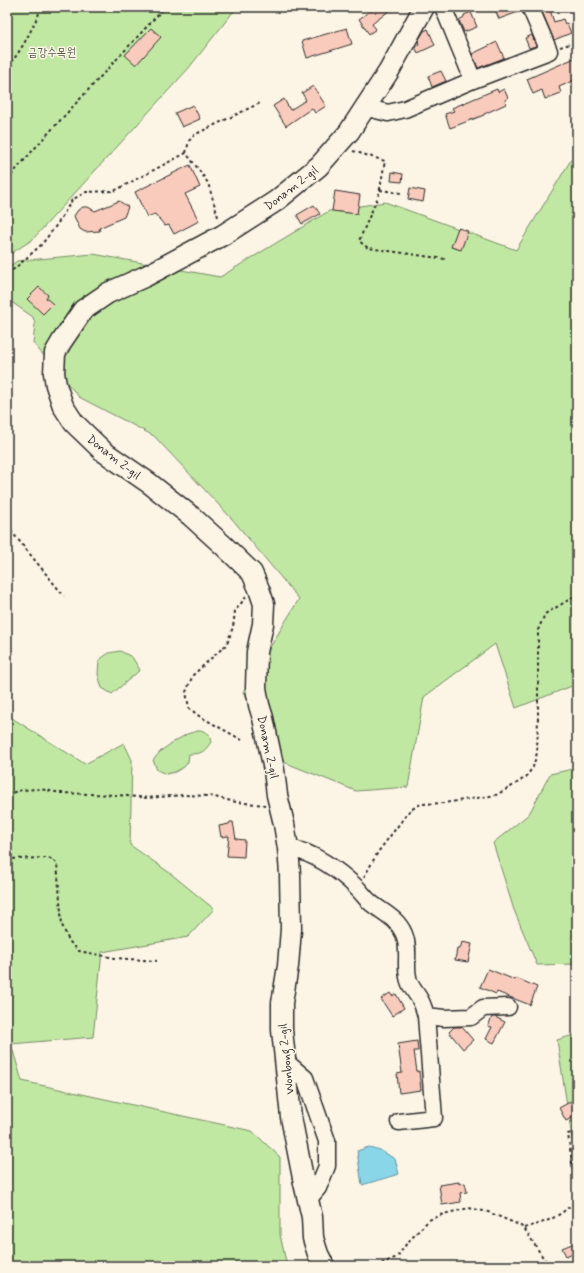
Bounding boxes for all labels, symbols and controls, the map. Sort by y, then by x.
park label: 금강수목원 [28,45,76,61]
street label: Donam 2-gil [261,163,322,215]
street label: Donam 2-gil [83,432,144,484]
street label: Donam 2-gil [253,714,282,780]
street label: Wonbong 2-gil [275,1023,300,1095]

